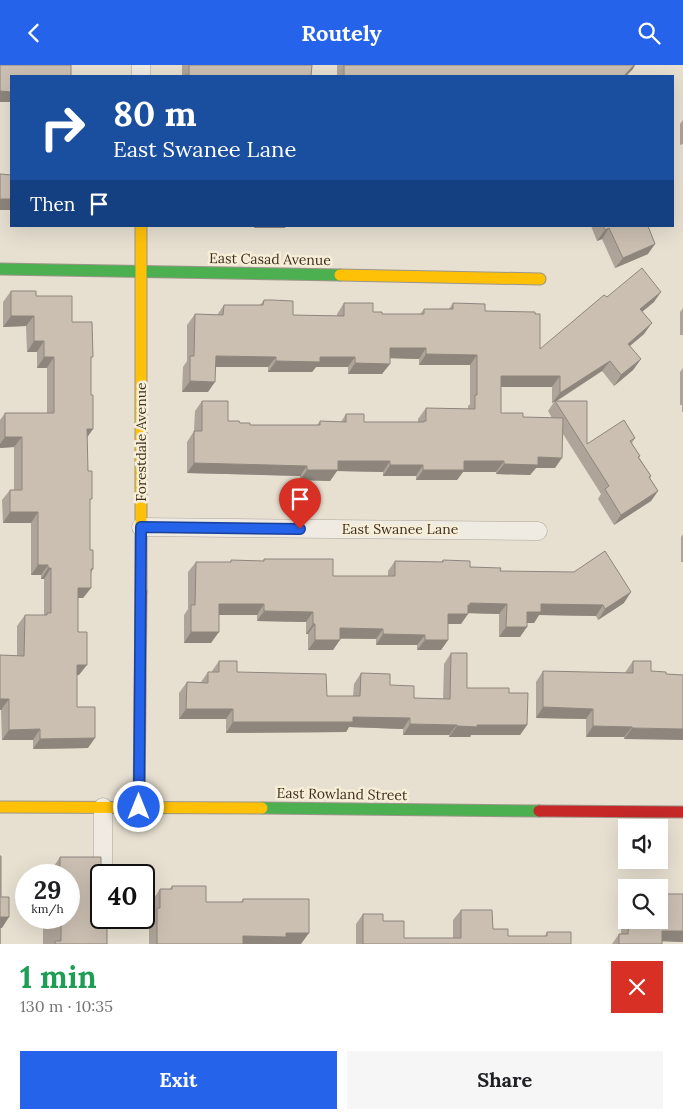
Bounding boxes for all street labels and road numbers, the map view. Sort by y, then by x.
street label: East Casad Avenue [209,249,331,269]
street label: Forestdale Avenue [132,382,150,502]
street label: East Swanee Lane [342,520,459,538]
street label: East Rowland Street [276,784,408,804]

